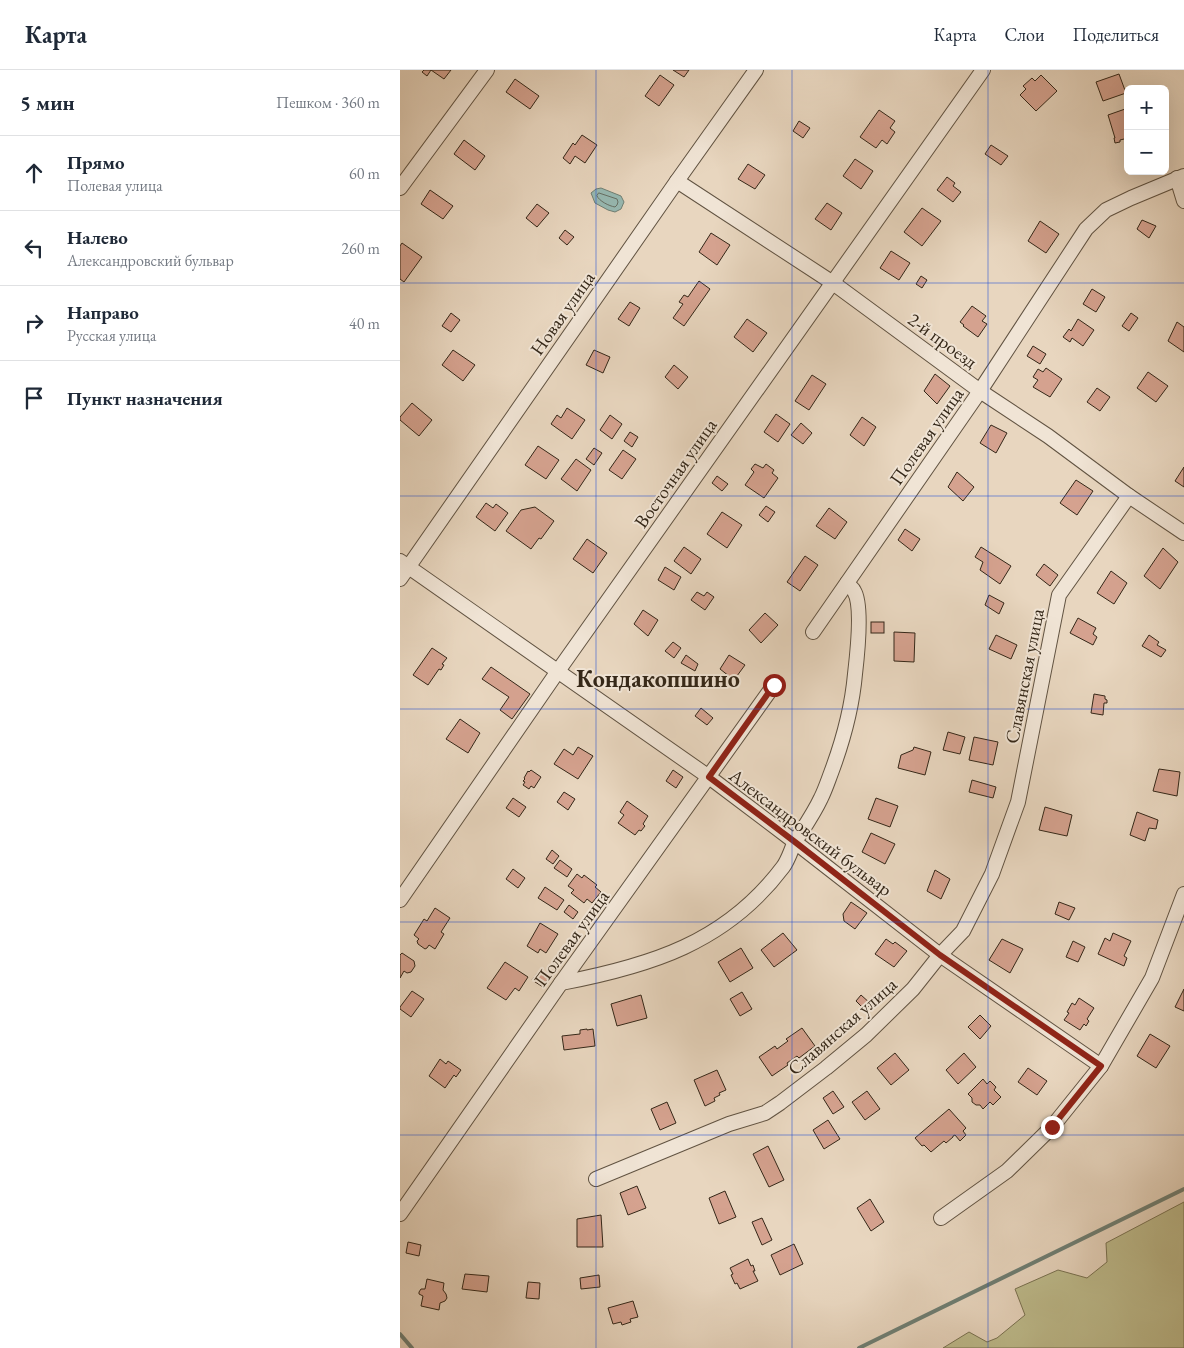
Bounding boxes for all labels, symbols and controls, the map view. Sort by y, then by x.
text: Карта [25,19,87,50]
text: Карта [934,23,977,46]
text: Слои [1005,23,1044,46]
text: Поделиться [1072,23,1159,46]
map controls [1124,85,1169,175]
button: + [1124,85,1169,130]
text: 5 мин [20,89,75,116]
text: Пешком · 360 m [276,92,380,113]
button: − [1124,130,1169,175]
text: Прямо [67,150,125,175]
icon: ahead [20,159,48,187]
text: 60 m [349,163,380,184]
text: Полевая улица [67,175,163,196]
text: Налево [67,225,128,250]
icon: left [20,234,48,262]
text: 260 m [341,238,380,259]
text: Александровский бульвар [67,250,234,271]
street label: Новая улица [524,266,601,360]
text: Направо [67,300,139,325]
street label: 2-й проезд [903,307,983,374]
icon: right [20,309,48,337]
text: 40 m [349,313,380,334]
text: Русская улица [67,325,156,346]
street label: Полевая улица [884,382,969,490]
icon: arrive [20,384,48,412]
text: Пункт назначения [67,386,223,411]
street label: Восточная улица [628,413,723,533]
street label: Славянская улица [999,606,1050,746]
district label: Кондакопшино [576,663,740,694]
route start [763,674,786,697]
street label: Александровский бульвар [723,762,897,902]
street label: Полевая улица [528,885,615,992]
street label: Славянская улица [782,972,903,1081]
route end [1041,1116,1064,1139]

